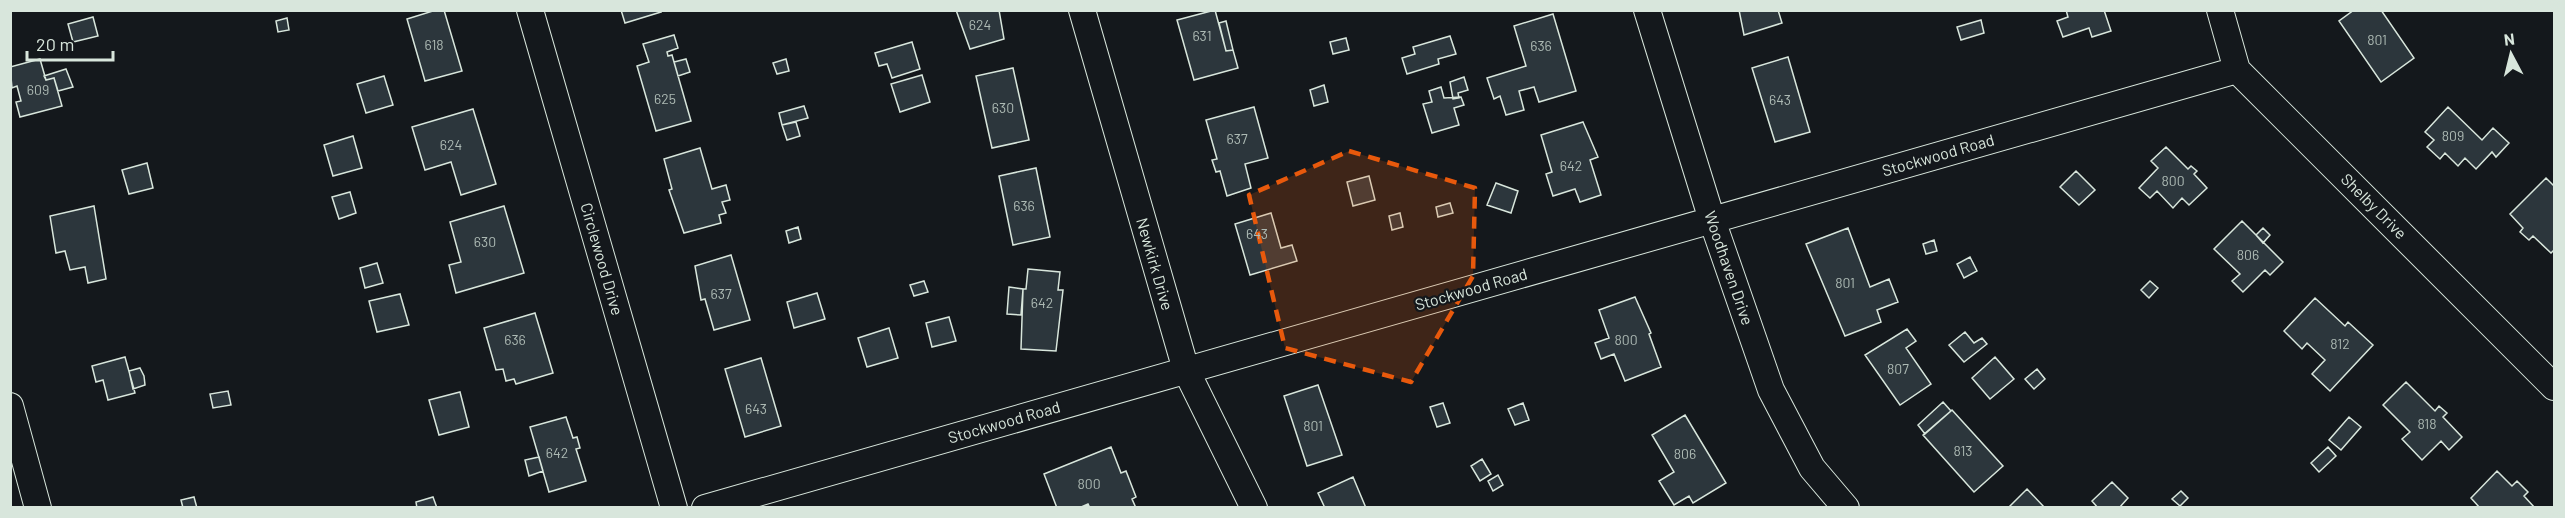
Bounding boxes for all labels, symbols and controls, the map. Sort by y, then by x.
house number: 624 [969,16,991,33]
scale bar [27,24,112,62]
north arrow [2481,24,2541,84]
house number: 631 [1192,27,1212,44]
text: N [2503,29,2516,49]
house number: 801 [2367,31,2387,48]
text: 20 m [36,33,74,55]
house number: 618 [424,36,444,53]
house number: 636 [1530,37,1552,54]
house number: 609 [27,81,49,98]
house number: 625 [654,90,676,107]
house number: 643 [1769,91,1791,108]
house number: 630 [992,99,1014,116]
house number: 809 [2442,127,2464,144]
street label: Stockwood Road [1879,129,1996,180]
house number: 637 [1226,130,1248,147]
house number: 624 [440,136,462,153]
house number: 642 [1560,157,1582,174]
street label: Shelby Drive [2338,169,2411,242]
house number: 800 [2161,172,2185,189]
house number: 636 [1013,197,1035,214]
street label: Circlewood Drive [577,200,628,317]
street label: Woodhaven Drive [1701,208,1758,327]
street label: Newkirk Drive [1133,215,1178,312]
house number: 643 [1246,225,1268,242]
house number: 630 [474,233,496,250]
house number: 806 [2237,246,2259,263]
street label: Stockwood Road [1412,263,1529,314]
house number: 801 [1835,274,1855,291]
house number: 637 [710,285,732,302]
house number: 642 [1031,294,1053,311]
house number: 636 [504,331,526,348]
house number: 800 [1614,331,1638,348]
house number: 812 [2330,335,2350,352]
house number: 807 [1887,360,1909,377]
street label: Stockwood Road [945,396,1062,447]
house number: 643 [745,400,767,417]
house number: 818 [2417,415,2437,432]
house number: 801 [1303,417,1323,434]
house number: 813 [1953,442,1973,459]
house number: 642 [546,444,568,461]
house number: 806 [1674,445,1696,462]
house number: 800 [1077,475,1101,492]

